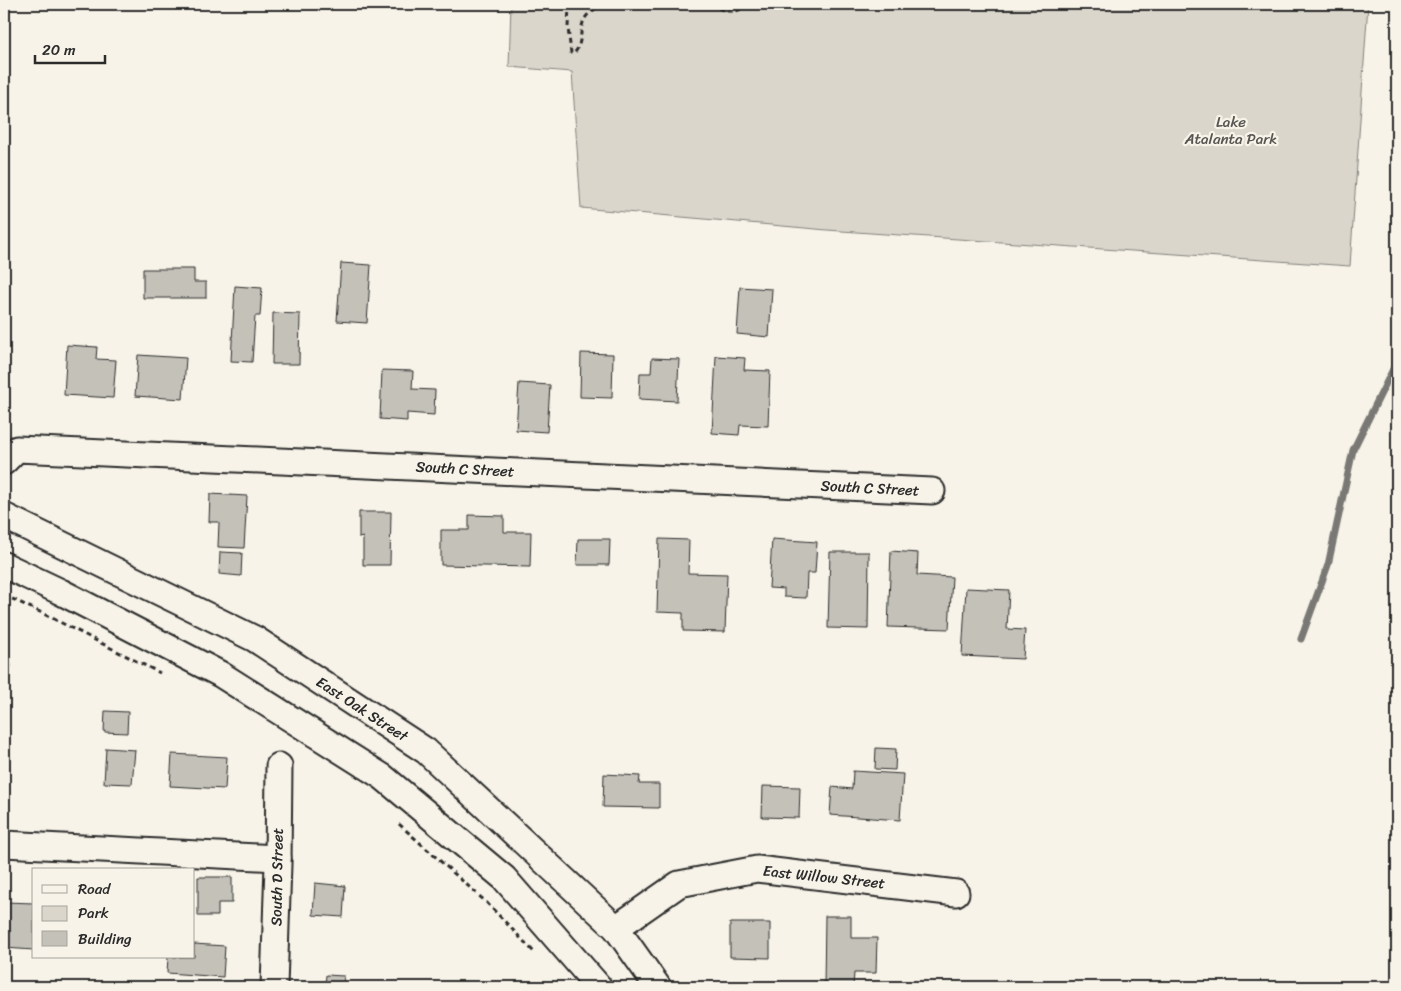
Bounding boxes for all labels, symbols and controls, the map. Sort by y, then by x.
scale bar [35,32,105,64]
text: 20 m [42,37,76,63]
park label: Lake Atalanta Park [1184,109,1277,152]
street label: South C Street [415,453,515,485]
street label: South C Street [820,472,920,504]
street label: East Oak Street [311,669,414,749]
street label: South D Street [263,827,291,926]
street label: East Willow Street [762,858,887,896]
legend [32,868,195,958]
text: Road [78,876,111,902]
text: Park [78,900,109,926]
text: Building [78,926,132,952]

